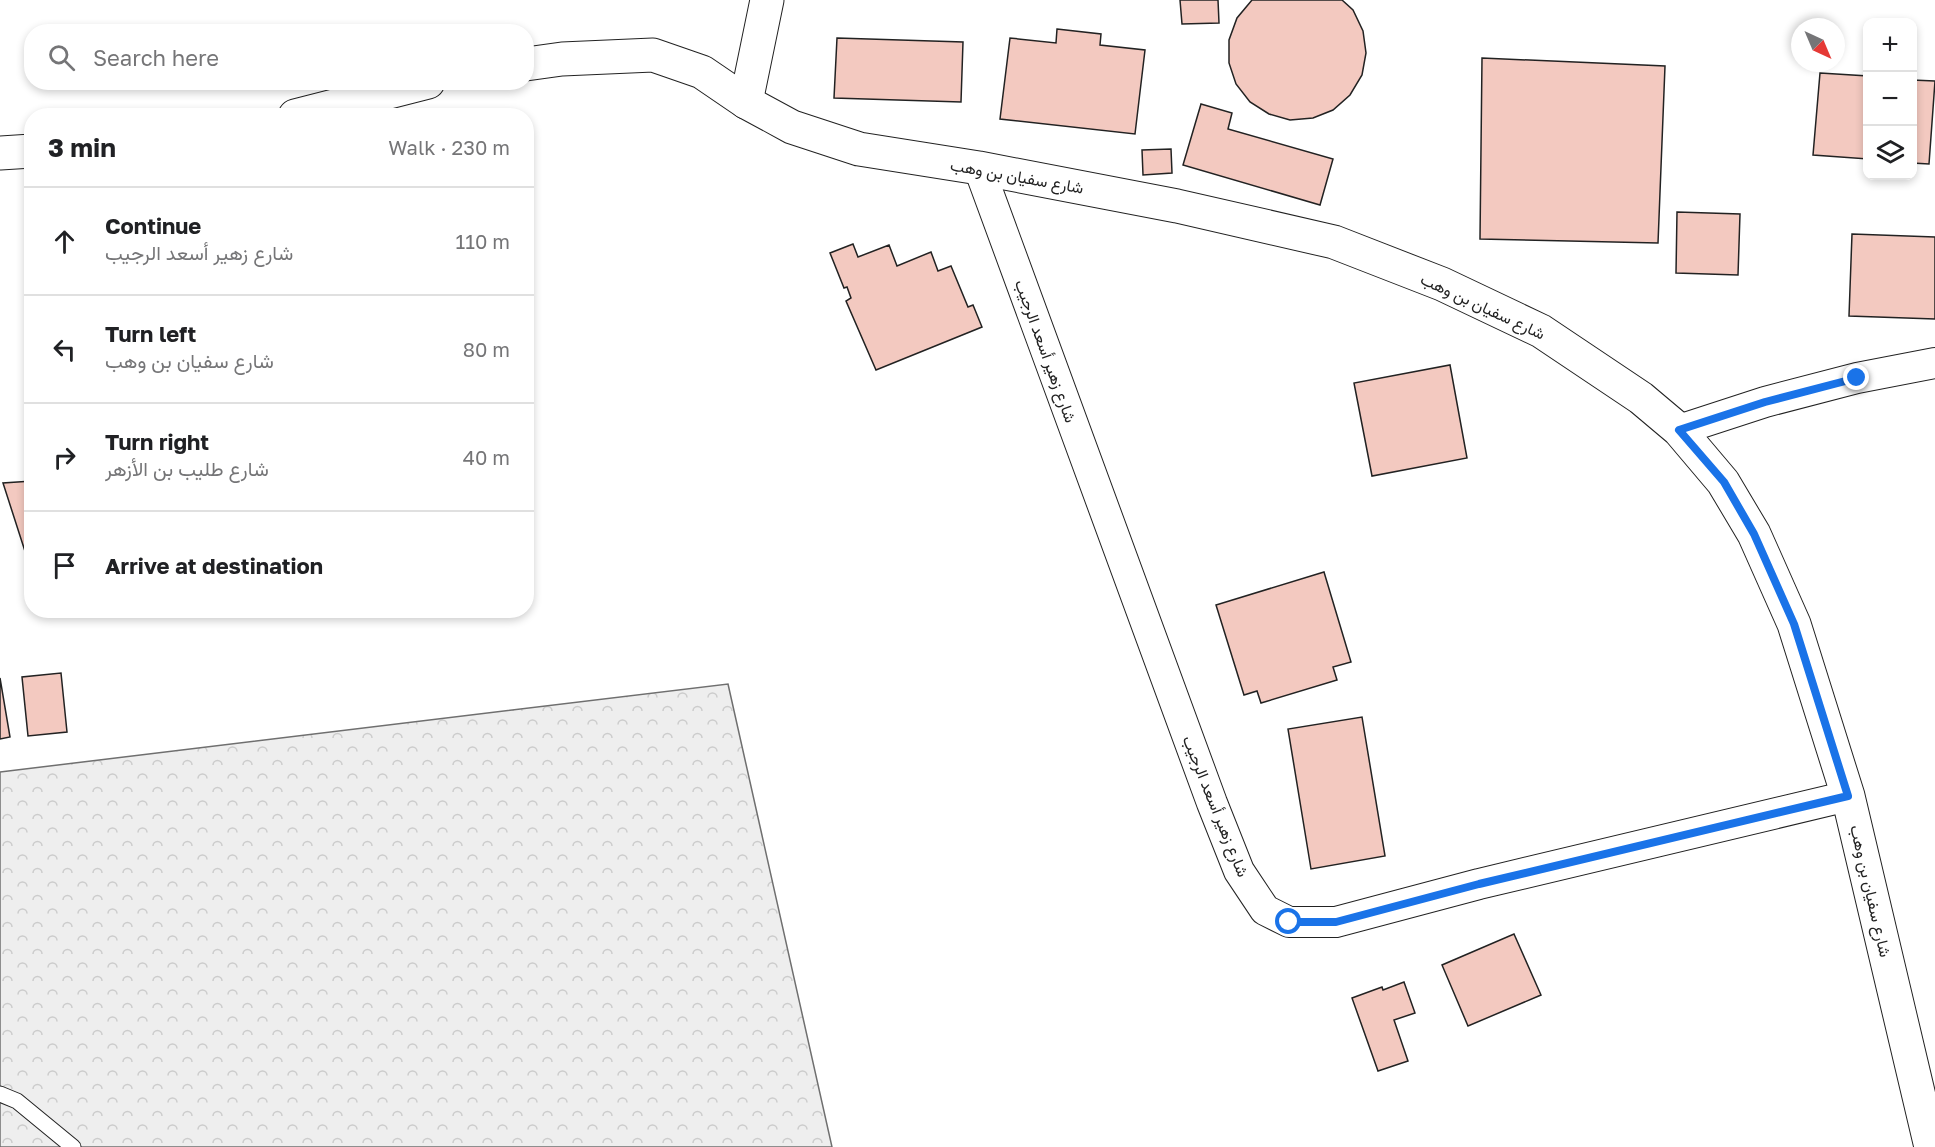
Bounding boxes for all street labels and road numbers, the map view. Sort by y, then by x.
street label: شارع سفيان بن وهب [948,154,1085,200]
street label: شارع سفيان بن وهب [1417,268,1548,345]
street label: شارع زهير أسعد الرجيب [1009,277,1081,426]
street label: شارع زهير أسعد الرجيب [1177,732,1253,880]
street label: شارع سفيان بن وهب [1844,823,1896,959]

